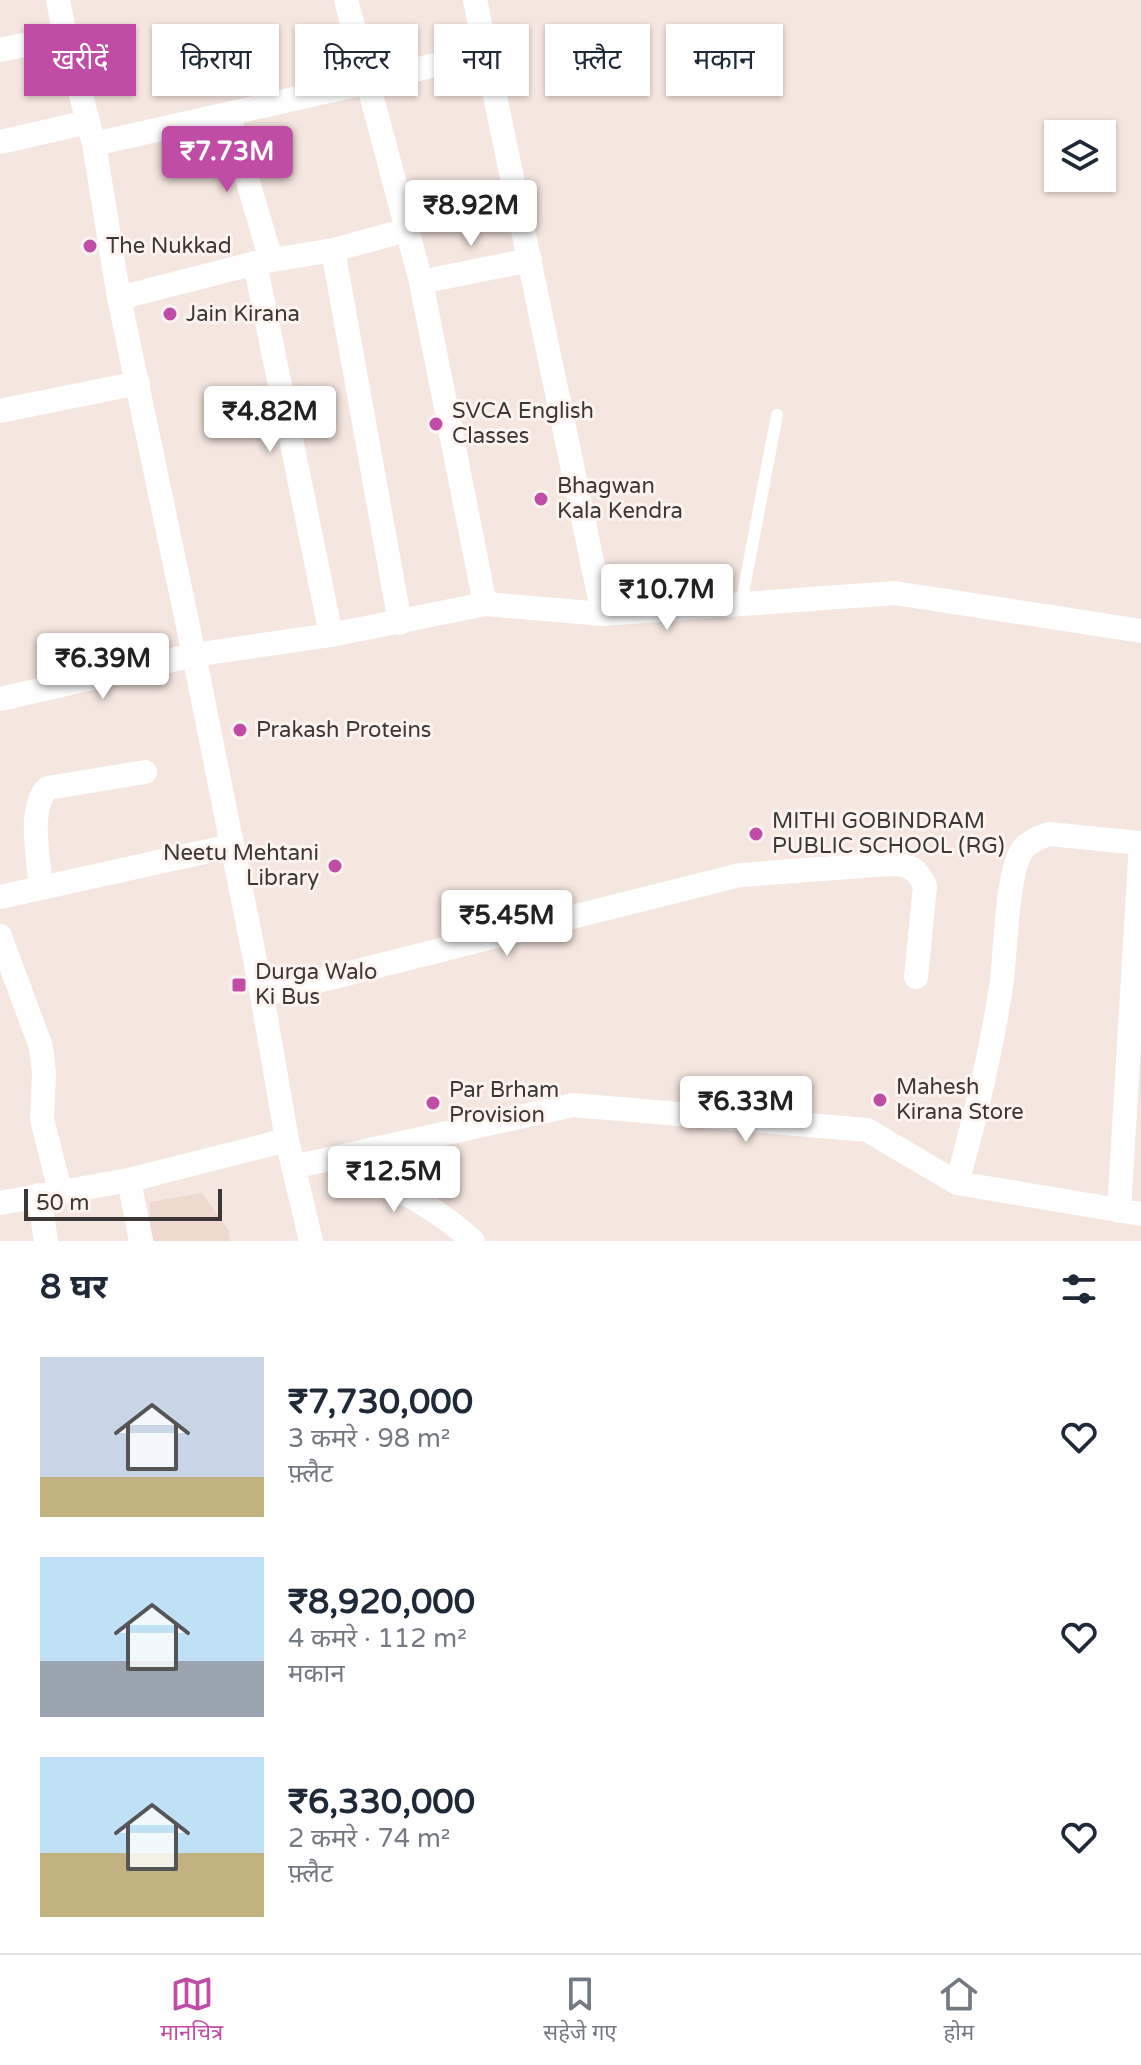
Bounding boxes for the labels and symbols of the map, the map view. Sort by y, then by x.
pin: ₹7.73M [162,126,292,194]
pin: ₹8.92M [406,180,536,248]
place label: The Nukkad [106,233,232,259]
marker: The Nukkad [81,237,99,255]
place label: Jain Kirana [186,301,300,327]
marker: Jain Kirana [161,305,179,323]
pin: ₹4.82M [205,386,335,454]
place label: SVCA English Classes [452,398,594,449]
marker: SVCA English Classes [427,415,445,433]
place label: Bhagwan Kala Kendra [557,473,683,524]
marker: Bhagwan Kala Kendra [532,490,550,508]
pin: ₹10.7M [602,564,732,632]
pin: ₹6.39M [38,633,168,701]
place label: Prakash Proteins [256,717,431,743]
marker: Prakash Proteins [231,721,249,739]
place label: MITHI GOBINDRAM PUBLIC SCHOOL (RG) [772,808,1005,859]
marker: MITHI GOBINDRAM PUBLIC SCHOOL (RG) [747,825,765,843]
place label: Neetu Mehtani Library [163,840,319,891]
marker: Neetu Mehtani Library [326,857,344,875]
pin: ₹5.45M [442,890,572,958]
place label: Durga Walo Ki Bus [255,959,377,1010]
marker: Durga Walo Ki Bus [230,976,248,994]
place label: Mahesh Kirana Store [896,1074,1024,1125]
pin: ₹6.33M [681,1076,811,1144]
place label: Par Brham Provision [449,1077,559,1128]
marker: Mahesh Kirana Store [871,1091,889,1109]
marker: Par Brham Provision [424,1094,442,1112]
pin: ₹12.5M [329,1146,459,1214]
scale bar [24,1185,222,1221]

